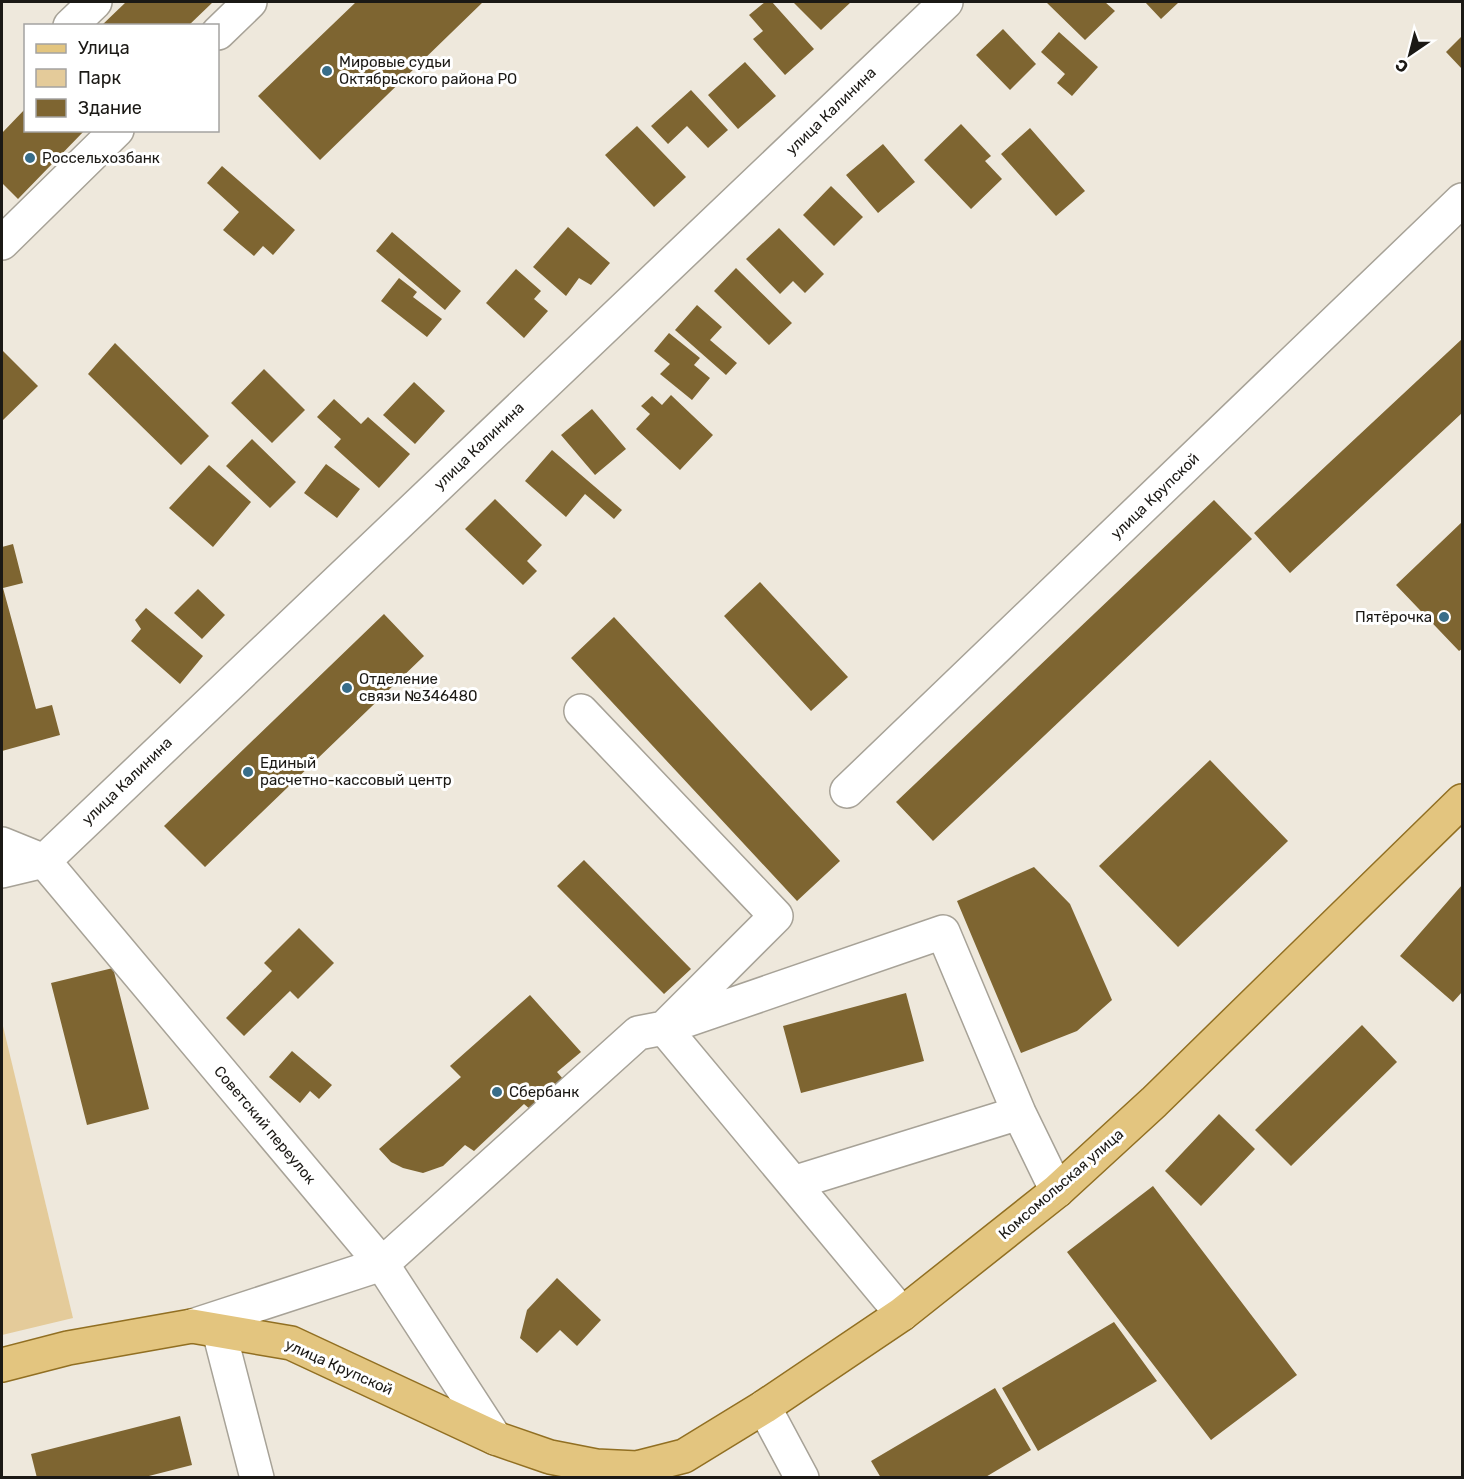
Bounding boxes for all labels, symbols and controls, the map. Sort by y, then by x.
legend [24,24,219,132]
north arrow [1380,24,1440,84]
text: Улица [78,37,130,59]
place label: Мировые судьи Октябрьского района РО [339,53,517,88]
text: С [1392,55,1412,77]
street label: улица Калинина [782,63,880,159]
marker: Мировые судьи Октябрьского района РО [320,64,334,78]
text: Парк [78,67,122,89]
text: Здание [78,97,142,119]
place label: Россельхозбанк [42,149,160,167]
marker: Россельхозбанк [23,151,37,165]
street label: улица Калинина [430,398,528,494]
street label: улица Крупской [1107,449,1203,543]
place label: Пятёрочка [1355,608,1432,626]
marker: Пятёрочка [1437,610,1451,624]
place label: Отделение связи №346480 [359,670,477,705]
marker: Отделение связи №346480 [340,681,354,695]
street label: улица Калинина [78,733,176,829]
place label: Единый расчетно-кассовый центр [260,754,452,789]
marker: Единый расчетно-кассовый центр [241,765,255,779]
street label: Советский переулок [210,1062,320,1188]
place label: Сбербанк [509,1083,579,1101]
marker: Сбербанк [490,1085,504,1099]
street label: Комсомольская улица [995,1125,1127,1243]
street label: улица Крупской [282,1335,396,1399]

